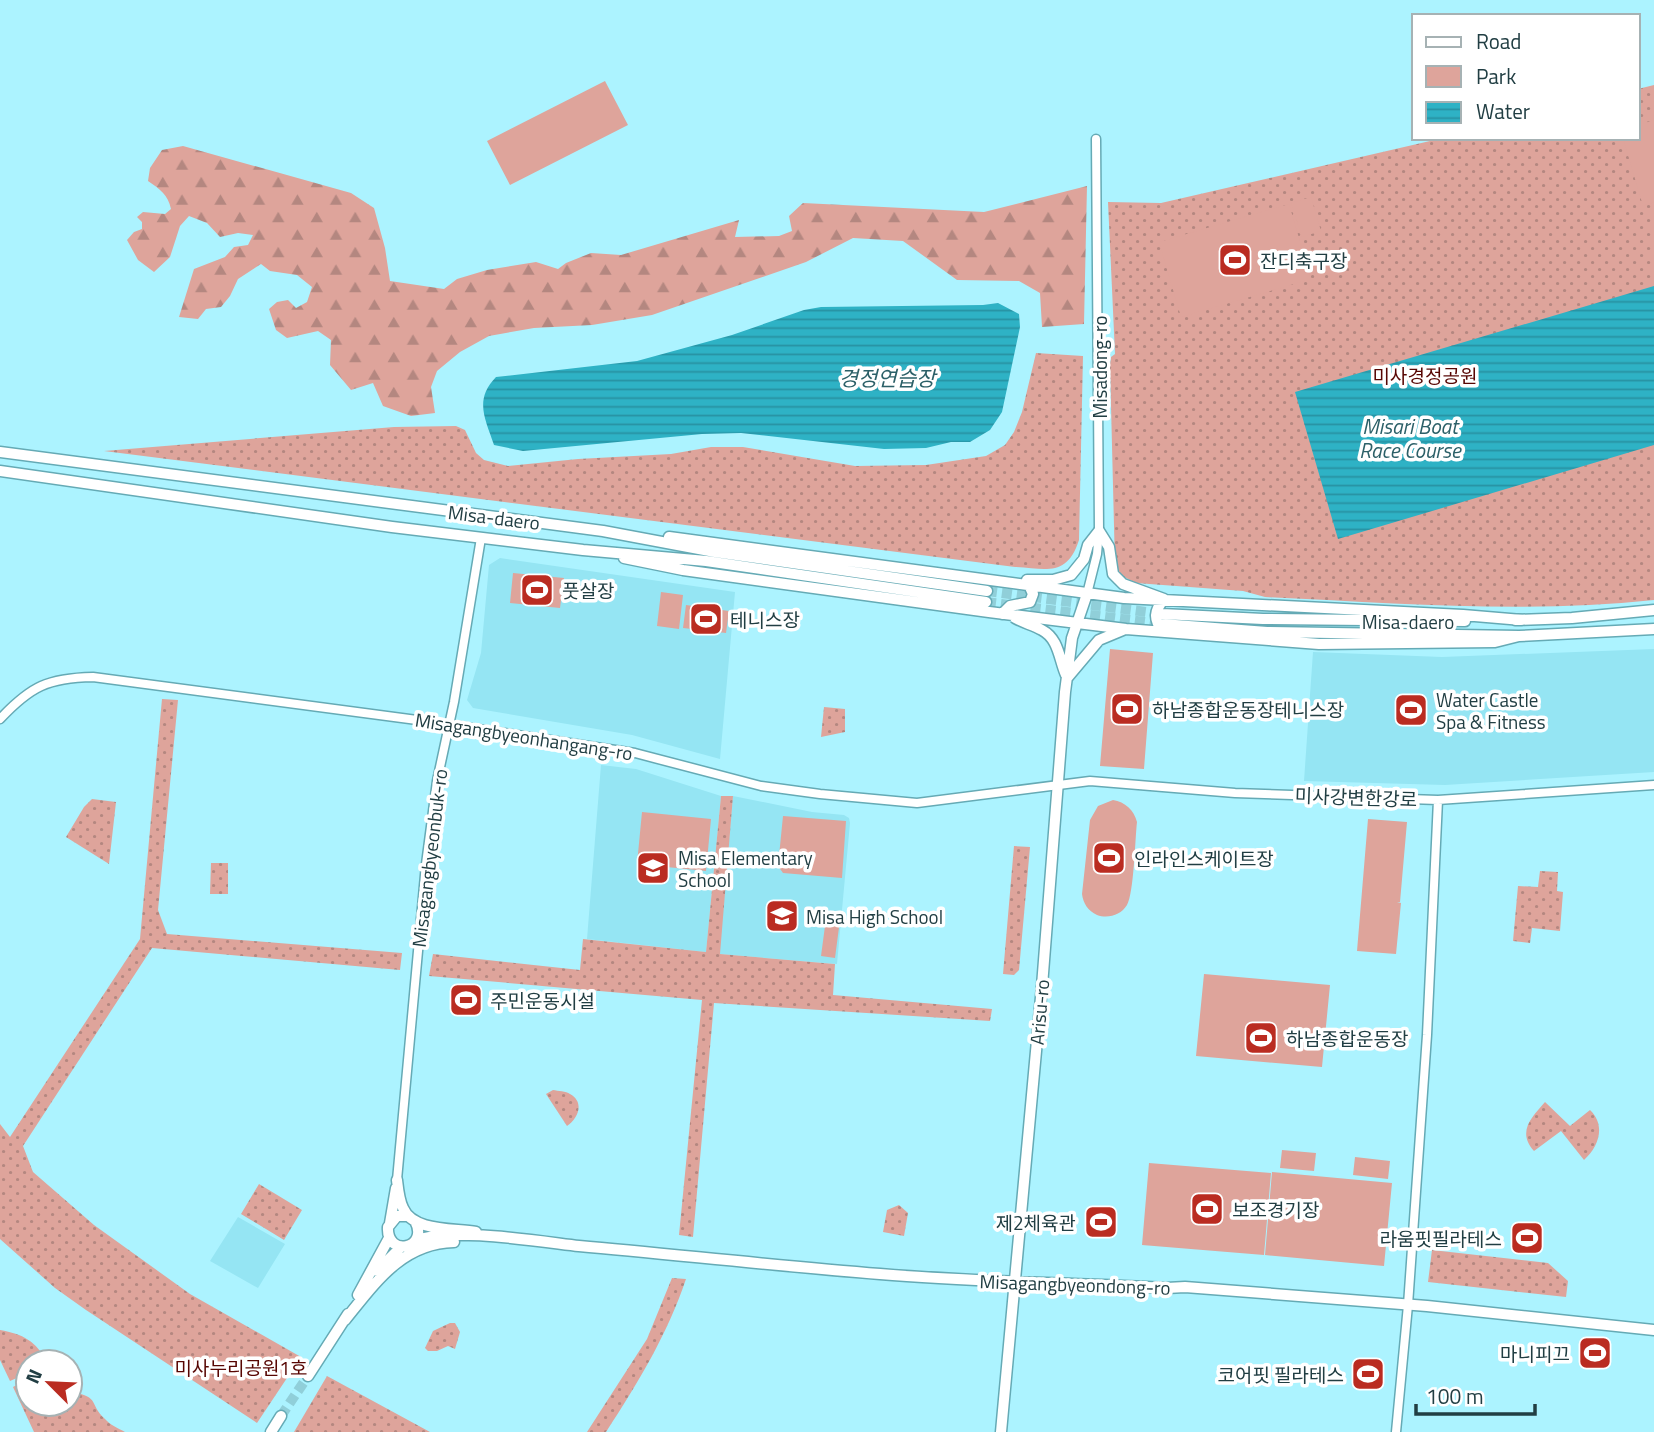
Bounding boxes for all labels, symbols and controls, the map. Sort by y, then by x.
legend [1412,14,1640,140]
text: Road [1476,25,1521,57]
text: Park [1476,60,1516,92]
text: Water [1476,95,1530,127]
sports icon: 잔디축구장 [1216,241,1254,279]
place label: 잔디축구장 [1260,246,1347,275]
street label: Misadong-ro [1085,315,1114,419]
park label: 미사경정공원 [1373,361,1477,390]
water label: 경정연습장 [839,362,938,394]
water label: Misari Boat Race Course [1359,410,1462,466]
street label: Misa-daero [446,497,542,537]
sports icon: 풋살장 [518,571,556,609]
place label: 풋살장 [562,576,614,605]
sports icon: 테니스장 [687,600,725,638]
place label: 테니스장 [730,605,800,634]
street label: Misa-daero [1362,607,1454,636]
place label: Water Castle Spa & Fitness [1436,685,1546,736]
sports icon: 하남종합운동장테니스장 [1108,690,1146,728]
sports icon: Water Castle Spa & Fitness [1392,691,1430,729]
place label: 하남종합운동장테니스장 [1152,695,1344,724]
street label: Misagangbyeonhangang-ro [413,704,635,768]
street label: Misagangbyeonbuk-ro [404,767,454,949]
street label: 미사강변한강로 [1294,780,1418,814]
sports icon: 인라인스케이트장 [1090,839,1128,877]
place label: Misa Elementary School [678,843,813,894]
place label: 인라인스케이트장 [1134,844,1274,873]
school or university icon: Misa Elementary School [634,849,672,887]
school or university icon: Misa High School [763,897,801,935]
place label: Misa High School [806,902,943,931]
street label: Arisu-ro [1022,978,1056,1046]
sports icon: 주민운동시설 [447,981,485,1019]
place label: 주민운동시설 [490,986,595,1015]
sports icon: 하남종합운동장 [1242,1019,1280,1057]
place label: 하남종합운동장 [1286,1024,1408,1053]
sports icon: 보조경기장 [1188,1190,1226,1228]
place label: 보조경기장 [1232,1195,1319,1224]
sports icon: 제2체육관 [1082,1203,1120,1241]
place label: 제2체육관 [995,1208,1076,1237]
sports icon: 라움핏필라테스 [1508,1219,1546,1257]
place label: 라움핏필라테스 [1380,1224,1502,1253]
street label: Misagangbyeondong-ro [979,1266,1171,1302]
sports icon: 마니피끄 [1576,1334,1614,1372]
place label: 마니피끄 [1500,1339,1570,1368]
north arrow [14,1348,84,1418]
park label: 미사누리공원1호 [174,1353,308,1382]
sports icon: 코어핏 필라테스 [1349,1355,1387,1393]
place label: 코어핏 필라테스 [1217,1360,1344,1389]
text: N [17,1364,49,1388]
scale bar [1416,1372,1535,1416]
text: 100 m [1426,1380,1483,1412]

